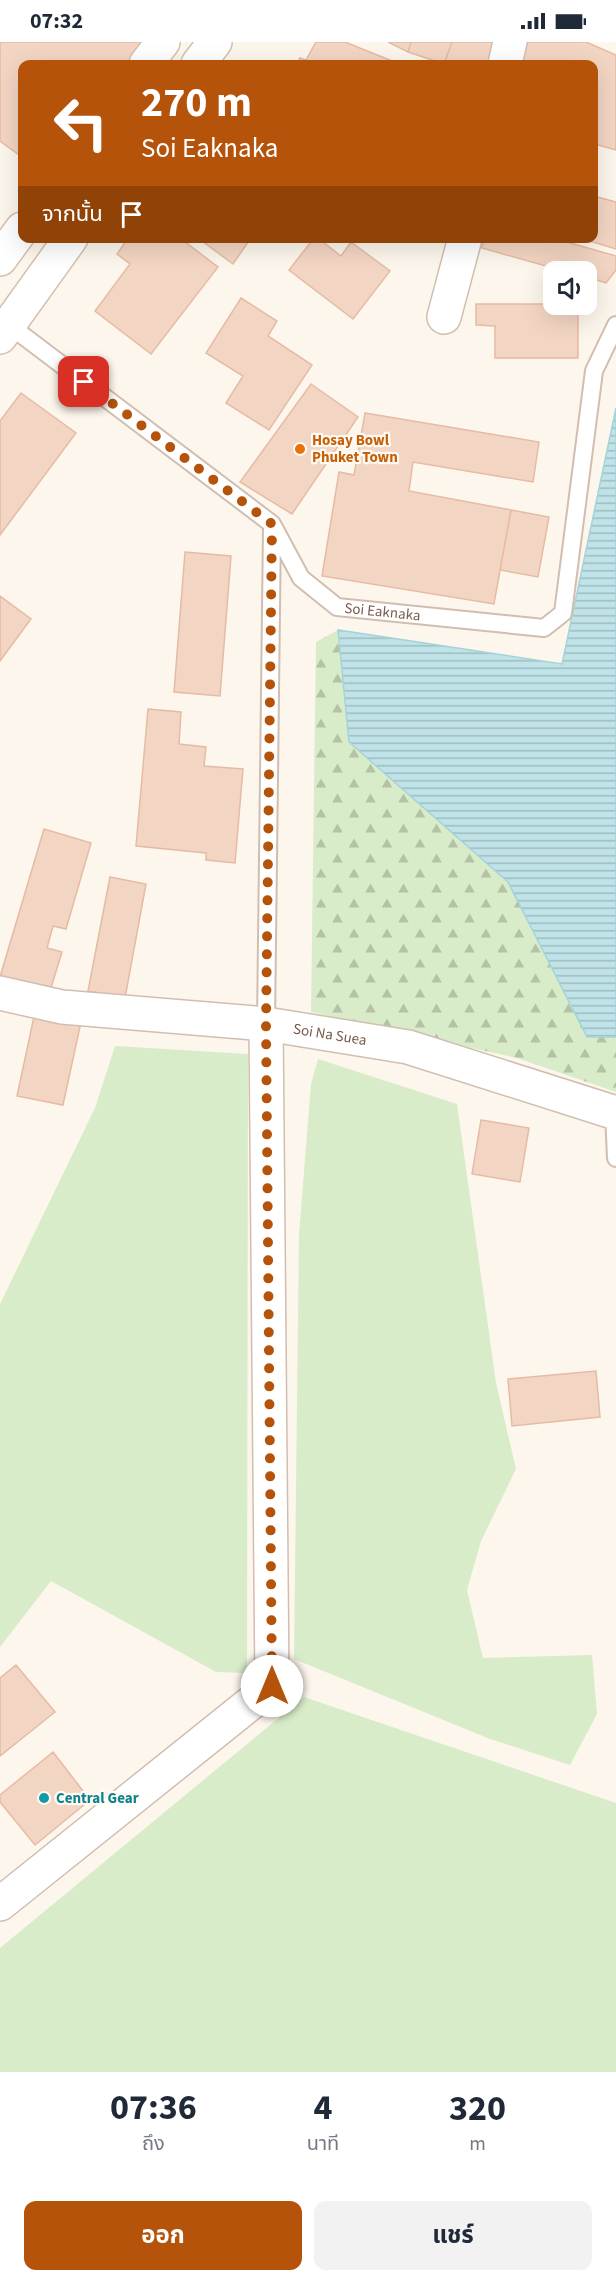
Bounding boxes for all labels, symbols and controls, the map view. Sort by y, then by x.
text: 07:32 [30,5,83,37]
text: 270 m [141,73,252,133]
icon: left [42,84,120,162]
text: Soi Eaknaka [141,129,278,168]
text: จากนั้น [42,198,103,230]
icon: arrive [115,198,148,231]
map controls [543,261,597,315]
button: sound [543,261,597,315]
pin [58,356,109,407]
icon: arrive [67,365,100,398]
place label: Hosay Bowl Phuket Town [312,430,398,468]
marker: Hosay Bowl Phuket Town [293,442,307,456]
street label: Soi Eaknaka [343,598,421,626]
street label: Soi Na Suea [292,1019,368,1051]
position arrow [240,1654,304,1718]
place label: Central Gear [56,1788,139,1809]
marker: Central Gear [37,1791,51,1805]
text: 07:36 [110,2082,197,2133]
text: 4 [313,2082,332,2133]
text: 320 [449,2083,506,2134]
text: ถึง [142,2130,165,2158]
text: นาที [307,2130,339,2158]
text: m [469,2130,486,2158]
button: ออก [24,2201,302,2270]
button: แชร์ [314,2201,592,2270]

